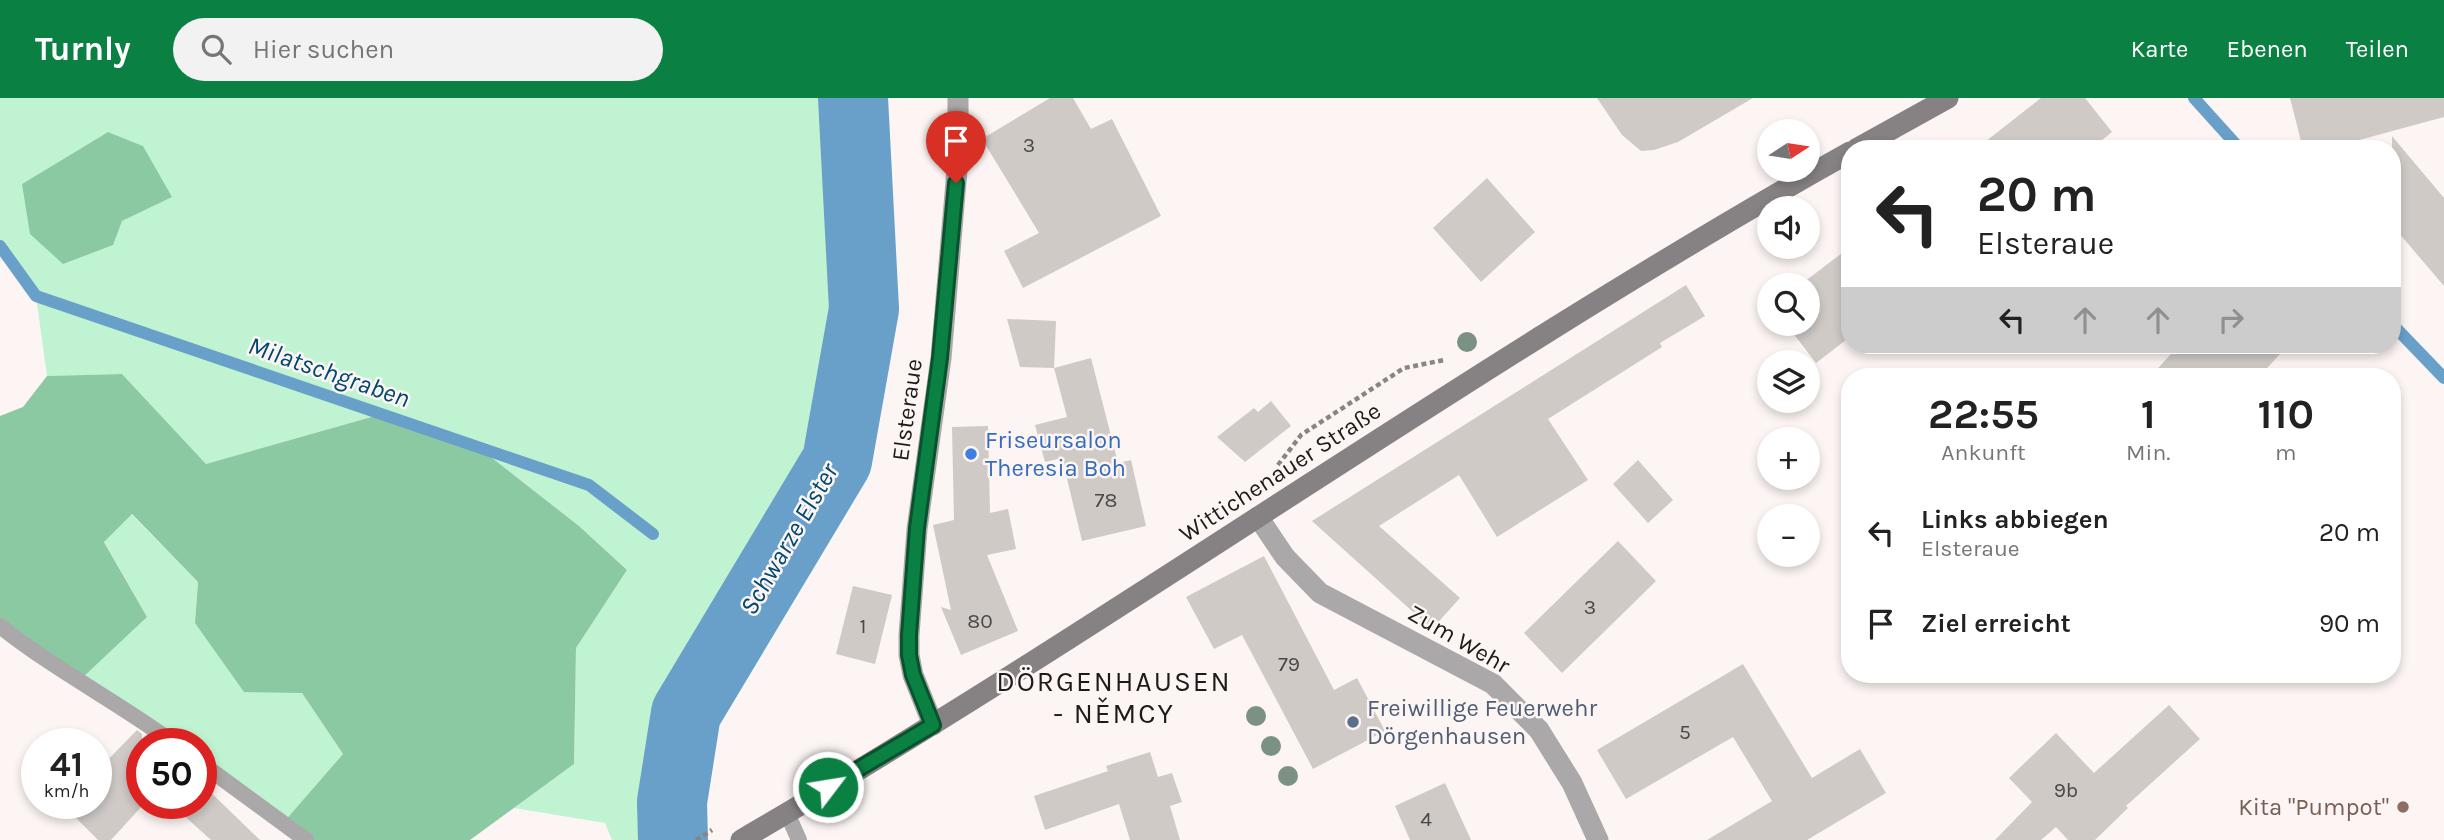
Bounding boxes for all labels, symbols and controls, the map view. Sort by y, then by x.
search box [173,18,663,81]
text: Turnly [35,30,131,68]
icon: search [197,30,235,68]
text: Hier suchen [253,34,394,65]
text: Karte [2131,35,2188,63]
text: Ebenen [2226,35,2308,63]
text: Teilen [2346,35,2409,63]
pin [926,111,986,183]
north arrow [1757,119,1820,182]
map controls [1757,119,1820,567]
icon: arrive [937,122,975,160]
house number: 3 [1023,133,1035,157]
text: 20 m [1977,166,2097,223]
icon: left [1862,168,1953,259]
button: sound [1757,196,1820,259]
text: Elsteraue [1977,225,2114,262]
button: search [1757,273,1820,336]
icon: left [1993,301,2031,339]
icon: ahead [2066,301,2104,339]
icon: ahead [2139,301,2177,339]
icon: right [2212,301,2250,339]
water label: Milatschgraben [244,330,414,414]
button: layers [1757,350,1820,413]
street label: Elsteraue [886,357,928,463]
text: 22:55 [1928,389,2039,439]
text: 1 [2141,389,2156,439]
text: 110 [2257,389,2314,439]
street label: Wittichenauer Straße [1174,396,1386,548]
place label: Friseursalon Theresia Boh [985,426,1126,482]
button: + [1757,427,1820,490]
text: Ankunft [1941,439,2026,466]
text: Min. [2126,439,2170,466]
text: m [2275,439,2296,466]
marker: Friseursalon Theresia Boh [963,446,979,462]
water label: Schwarze Elster [733,457,845,620]
house number: 78 [1095,488,1117,512]
button: − [1757,504,1820,567]
text: Links abbiegen [1921,504,2109,535]
icon: left [1862,514,1900,552]
text: 20 m [2319,517,2380,548]
text: Elsteraue [1921,535,2020,562]
house number: 3 [1584,595,1596,619]
street label: Zum Wehr [1403,599,1515,680]
icon: arrive [1862,605,1900,643]
text: Ziel erreicht [1921,608,2071,639]
text: 90 m [2319,608,2380,639]
house number: 80 [967,609,993,633]
house number: 1 [860,614,866,638]
house number: 79 [1278,652,1300,676]
district label: DÖRGENHAUSEN - NĚMCY [996,665,1232,730]
place label: Freiwillige Feuerwehr Dörgenhausen [1367,694,1597,750]
marker: Freiwillige Feuerwehr Dörgenhausen [1345,714,1361,730]
house number: 5 [1679,720,1691,744]
speed limit sign: 50 [126,728,217,819]
text: 41 [50,744,83,785]
position arrow [791,750,865,824]
house number: 9b [2054,778,2078,802]
text: km/h [44,780,89,802]
place label: Kita "Pumpot" [2238,793,2389,821]
marker: Kita "Pumpot" [2395,799,2411,815]
house number: 4 [1420,807,1432,831]

